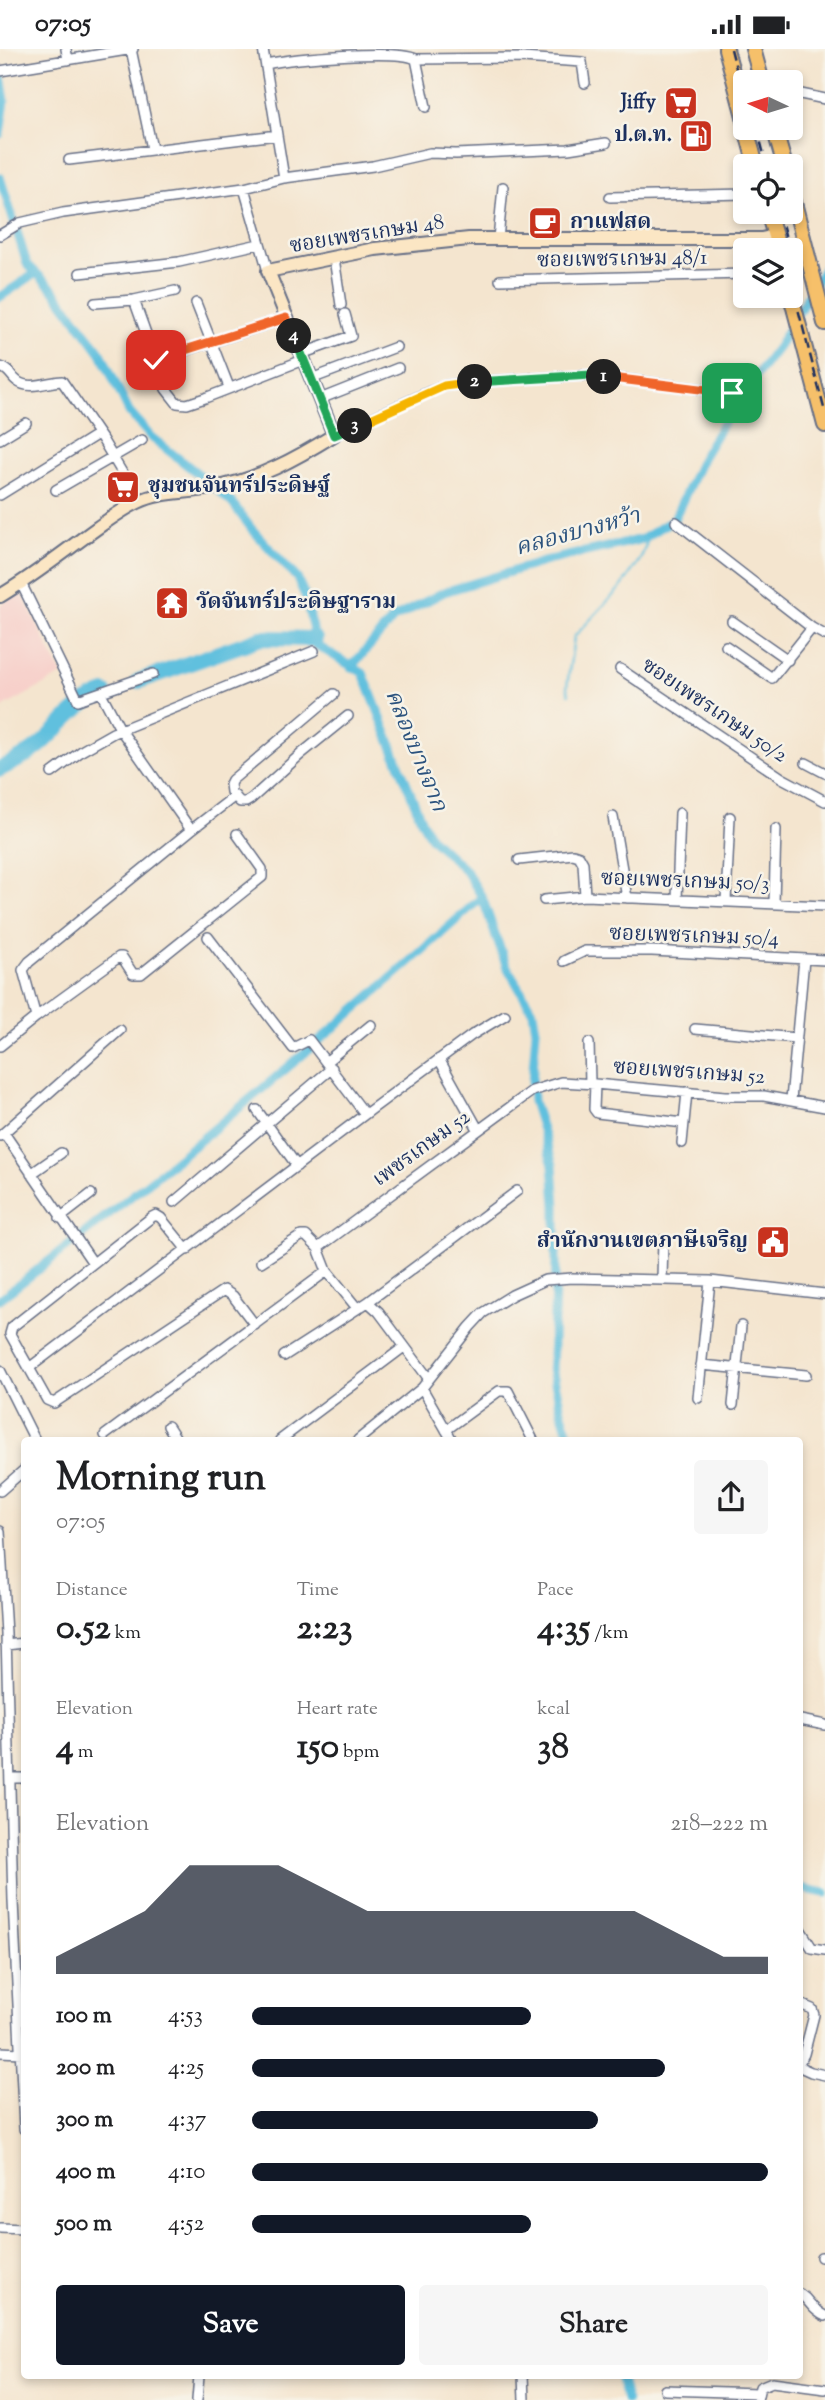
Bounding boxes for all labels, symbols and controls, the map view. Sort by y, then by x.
text: 07:05 [35,6,91,43]
north arrow [733,70,803,140]
map controls [733,70,803,308]
supermarket icon: Jiffy [662,84,700,122]
place label: Jiffy [619,88,657,118]
fuel station icon: ป.ต.ท. [677,117,715,155]
place label: ป.ต.ท. [614,121,672,151]
button: locate [733,154,803,224]
cafe icon: กาแฟสด [526,204,564,242]
street label: ซอยเพชรเกษม 48 [288,208,446,262]
place label: กาแฟสด [570,208,651,238]
button: layers [733,238,803,308]
street label: ซอยเพชรเกษม 48/1 [537,244,707,276]
pin: 4 [276,319,312,353]
text: 4 [289,322,298,349]
pin [126,330,186,390]
icon: check [137,341,175,379]
pin: 1 [586,359,622,395]
text: 1 [600,363,607,390]
pin [702,363,762,423]
pin: 2 [458,365,492,399]
text: 2 [470,368,479,395]
icon: arrive [713,374,751,412]
pin: 3 [338,409,372,443]
text: 3 [351,412,358,439]
supermarket icon: ชุมชนจันทร์ประดิษฐ์ [104,468,142,506]
place label: ชุมชนจันทร์ประดิษฐ์ [148,472,331,502]
water label: คลองบางหว้า [512,500,645,566]
temple icon: วัดจันทร์ประดิษฐาราม [153,584,191,622]
place label: วัดจันทร์ประดิษฐาราม [196,588,396,618]
street label: ซอยเพชรเกษม 50/2 [635,651,793,771]
water label: คลองบางจาก [376,685,455,818]
street label: ซอยเพชรเกษม 50/3 [600,864,770,900]
street label: ซอยเพชรเกษม 50/4 [609,919,779,955]
street label: ซอยเพชรเกษม 52 [612,1053,766,1093]
street label: เพชรเกษม 52 [367,1103,477,1195]
public building icon: สำนักงานเขตภาษีเจริญ [754,1223,792,1261]
place label: สำนักงานเขตภาษีเจริญ [537,1227,748,1257]
text: Morning run [56,1453,266,1507]
button: share [694,1460,768,1534]
text: 07:05 [56,1506,105,1539]
text: Distance [56,1577,128,1604]
text: Time [297,1577,339,1604]
text: Pace [537,1577,574,1604]
text: 0.52 [56,1604,111,1655]
text: 2:23 [297,1604,353,1655]
text: 4:35 [537,1604,590,1655]
text: km [111,1620,141,1647]
text: /km [590,1620,629,1647]
text: Elevation [56,1696,133,1723]
text: Heart rate [297,1696,378,1723]
text: kcal [537,1696,570,1723]
text: 4 [56,1723,74,1774]
text: 150 [297,1723,339,1774]
text: 38 [537,1723,569,1774]
text: m [74,1739,93,1766]
text: bpm [339,1739,380,1766]
text: Elevation [56,1808,149,1841]
text: 218–222 m [670,1808,768,1841]
text: 100 m [56,2000,112,2033]
text: 4:53 [168,2000,203,2033]
text: 200 m [56,2052,115,2085]
text: 4:25 [168,2052,204,2085]
text: 300 m [56,2104,113,2137]
text: 4:37 [168,2104,206,2137]
text: 400 m [56,2156,116,2189]
text: 4:10 [168,2156,205,2189]
text: 500 m [56,2208,112,2241]
text: 4:52 [168,2208,204,2241]
button: Save [56,2285,405,2365]
button: Share [419,2285,768,2365]

